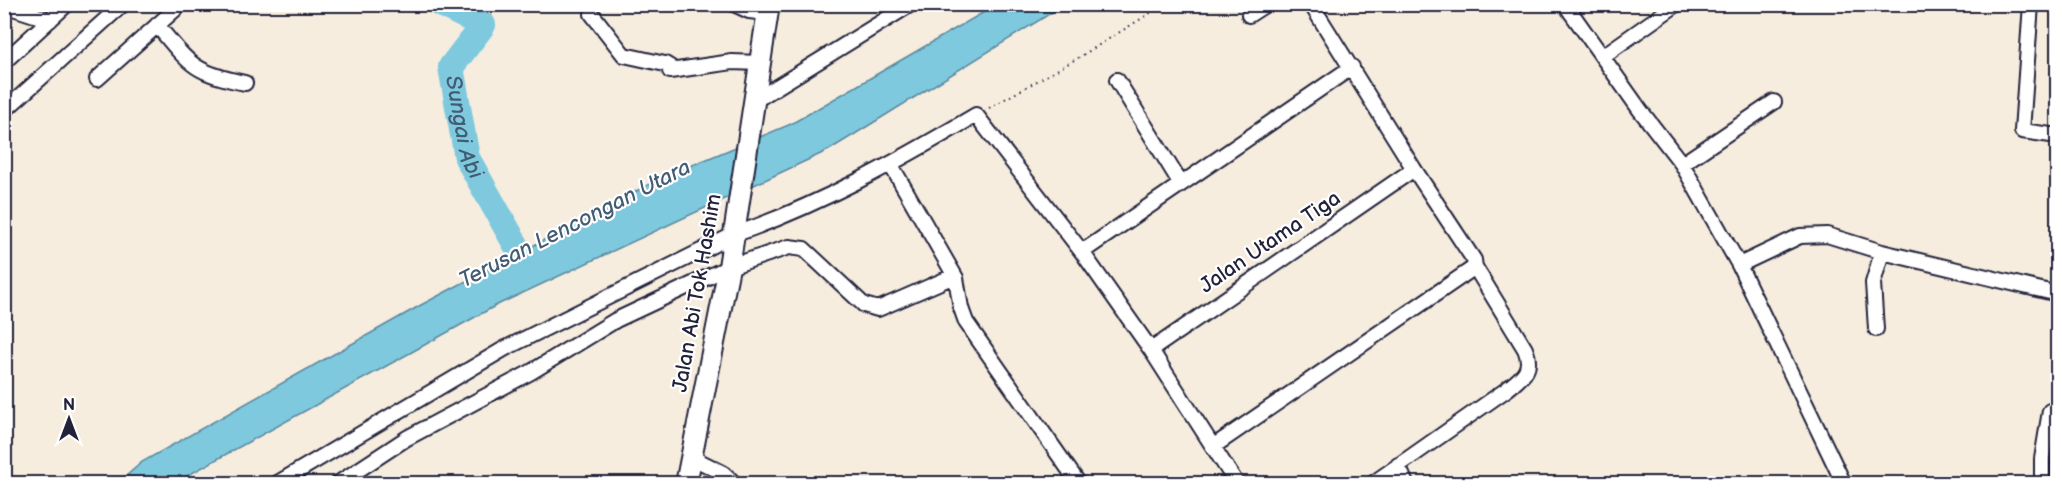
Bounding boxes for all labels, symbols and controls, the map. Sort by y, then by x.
water label: Sungai Abi [439,73,490,184]
water label: Terusan Lencongan Utara [455,154,695,294]
street label: Jalan Utama Tiga [1195,186,1345,298]
street label: Jalan Abi Tok Hashim [667,192,727,394]
north arrow [39,389,99,449]
text: N [63,396,75,415]

